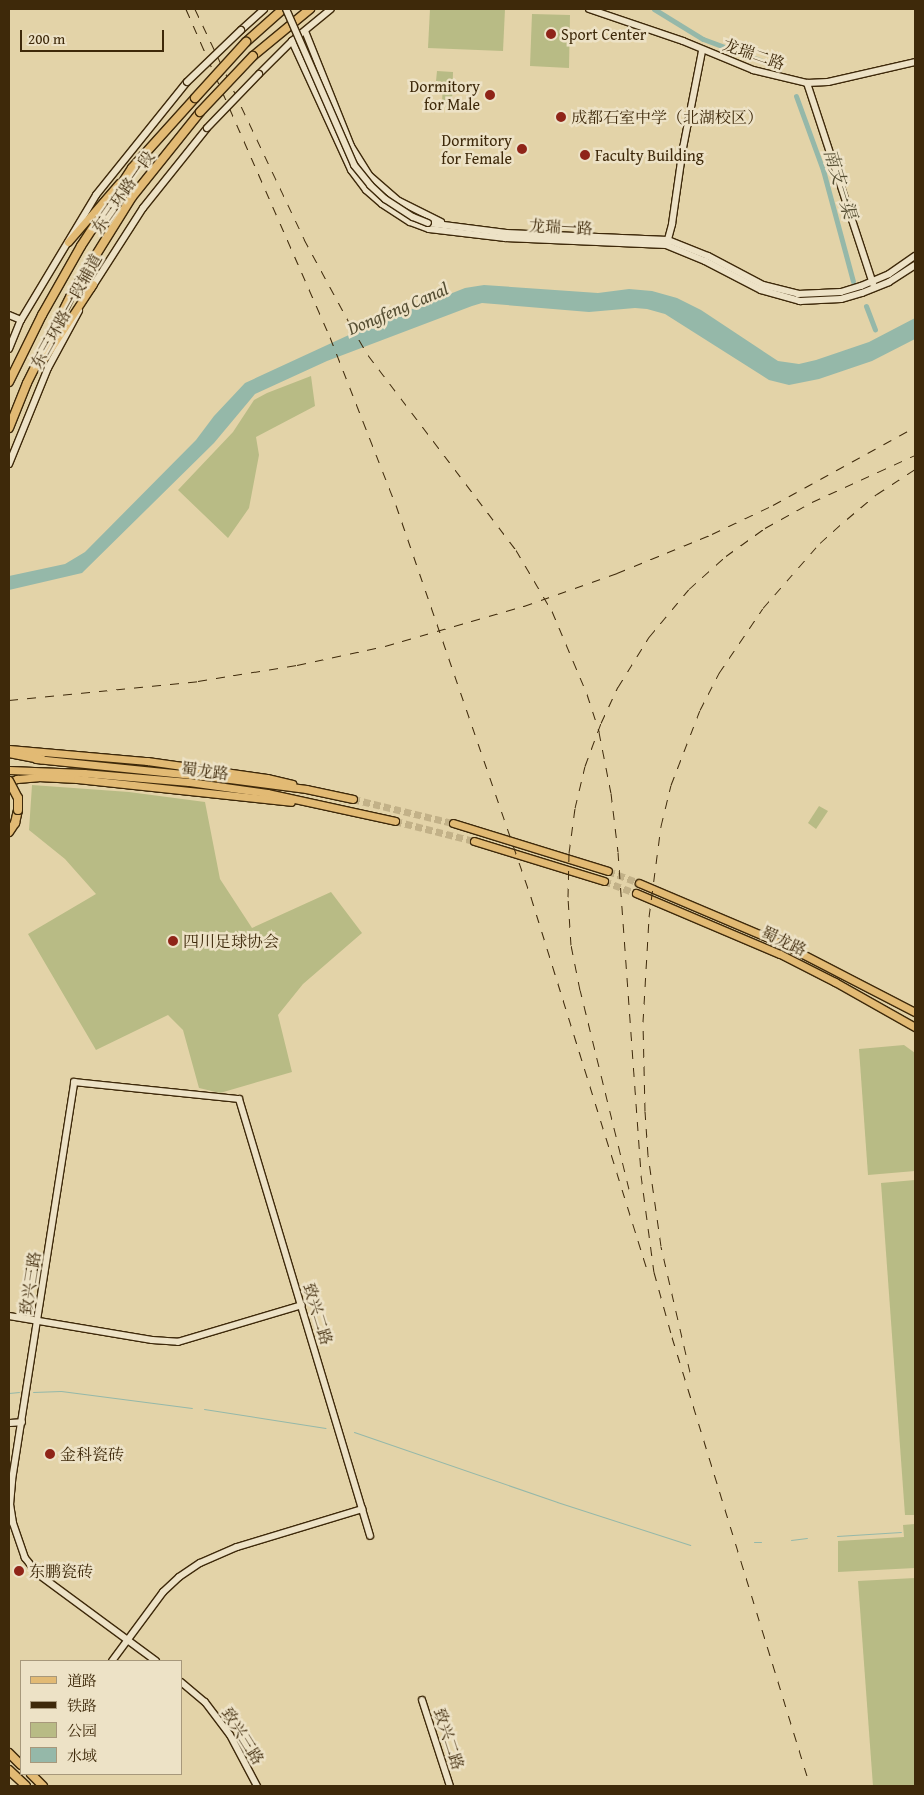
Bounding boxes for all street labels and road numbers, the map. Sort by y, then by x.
street label: 龙瑞二路 [721,35,787,73]
street label: 东三环路一段 [88,147,158,237]
street label: 龙瑞一路 [529,216,593,238]
street label: 东三环路一段辅道 [27,250,105,372]
street label: 蜀龙路 [180,759,230,783]
street label: 蜀龙路 [758,922,810,960]
street label: 致兴三路 [16,1250,44,1316]
street label: 致兴二路 [299,1281,337,1347]
street label: 致兴三路 [218,1704,268,1768]
street label: 致兴二路 [430,1706,468,1772]

